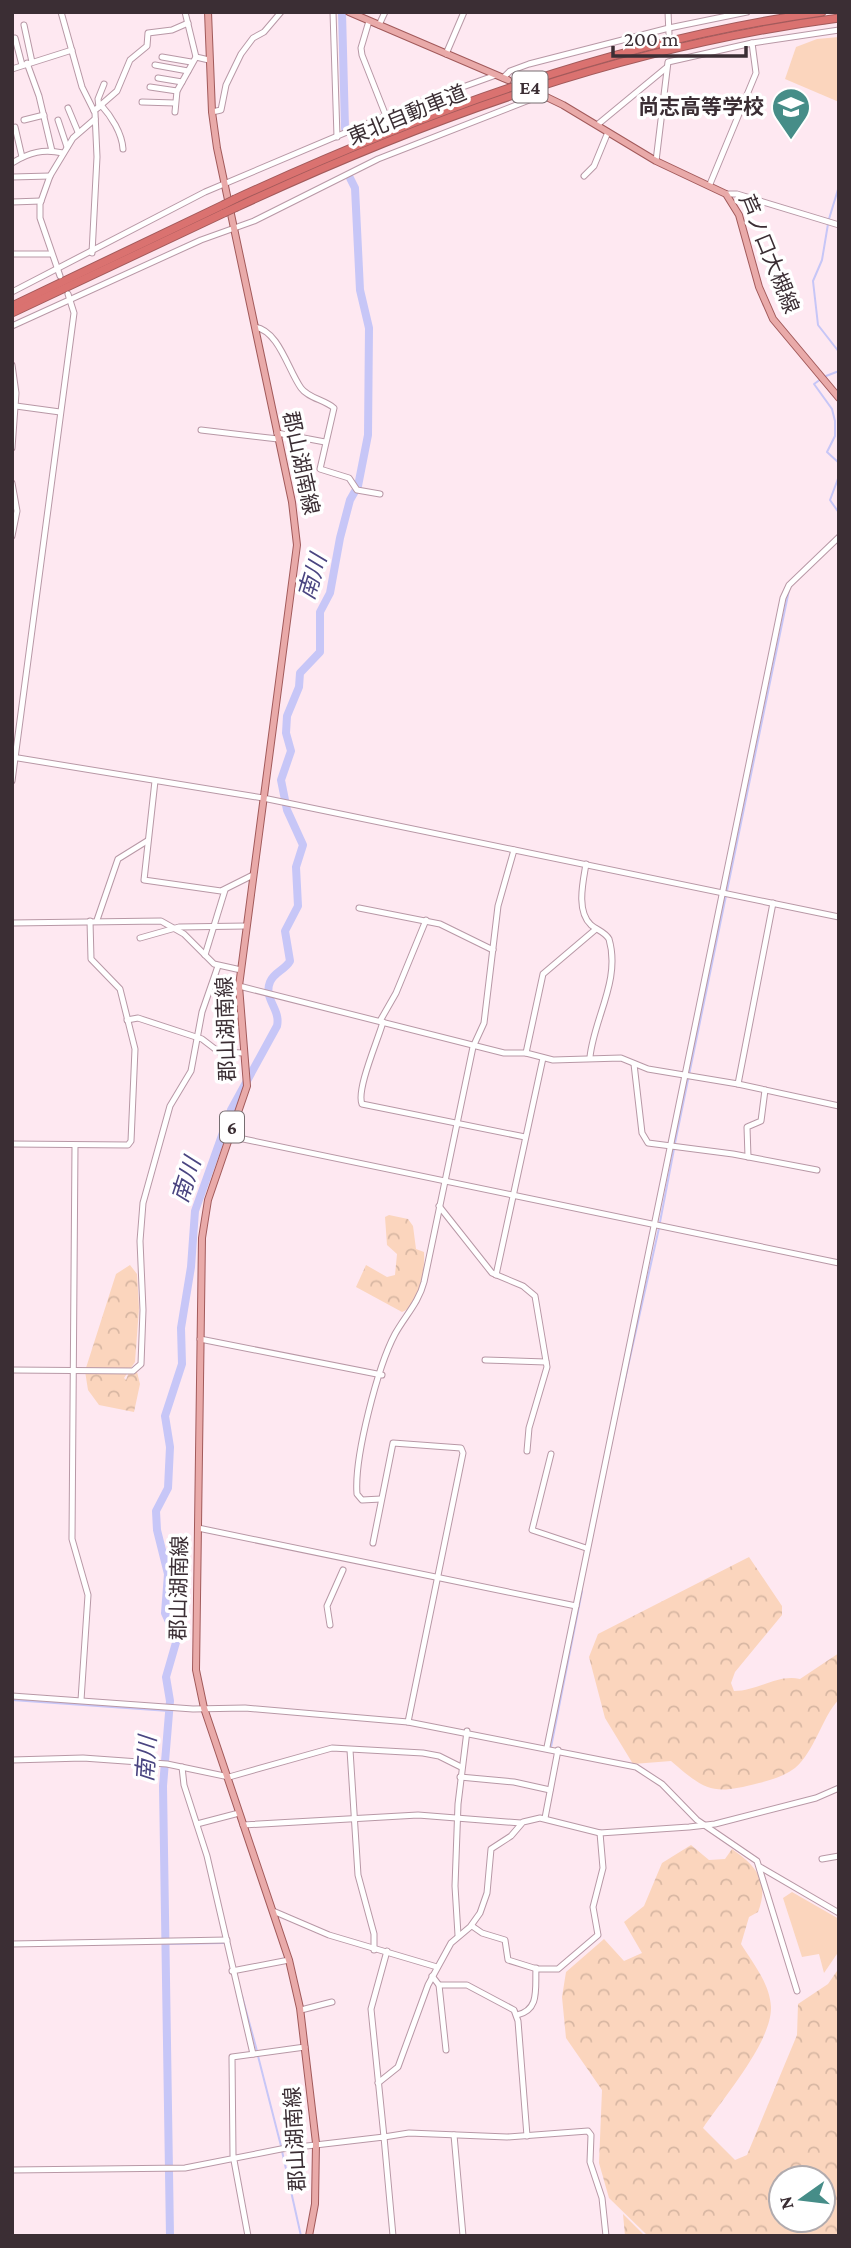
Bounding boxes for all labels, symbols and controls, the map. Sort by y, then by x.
scale bar [613,14,746,58]
text: 200 m [624,27,679,51]
road number: E4 [512,72,548,102]
street label: 東北自動車道 [344,80,470,150]
school or university icon: 尚志高等学校 [770,86,812,141]
place label: 尚志高等学校 [638,95,764,119]
street label: 芦ノ口大槻線 [734,191,804,317]
street label: 郡山湖南線 [278,409,324,517]
water label: 南川 [293,548,332,603]
street label: 郡山湖南線 [212,976,240,1082]
road number: 6 [220,1112,244,1142]
water label: 南川 [167,1151,206,1206]
street label: 郡山湖南線 [166,1535,192,1641]
water label: 南川 [131,1732,161,1783]
street label: 郡山湖南線 [280,2086,310,2192]
north arrow [767,2164,837,2234]
text: N [774,2194,798,2212]

